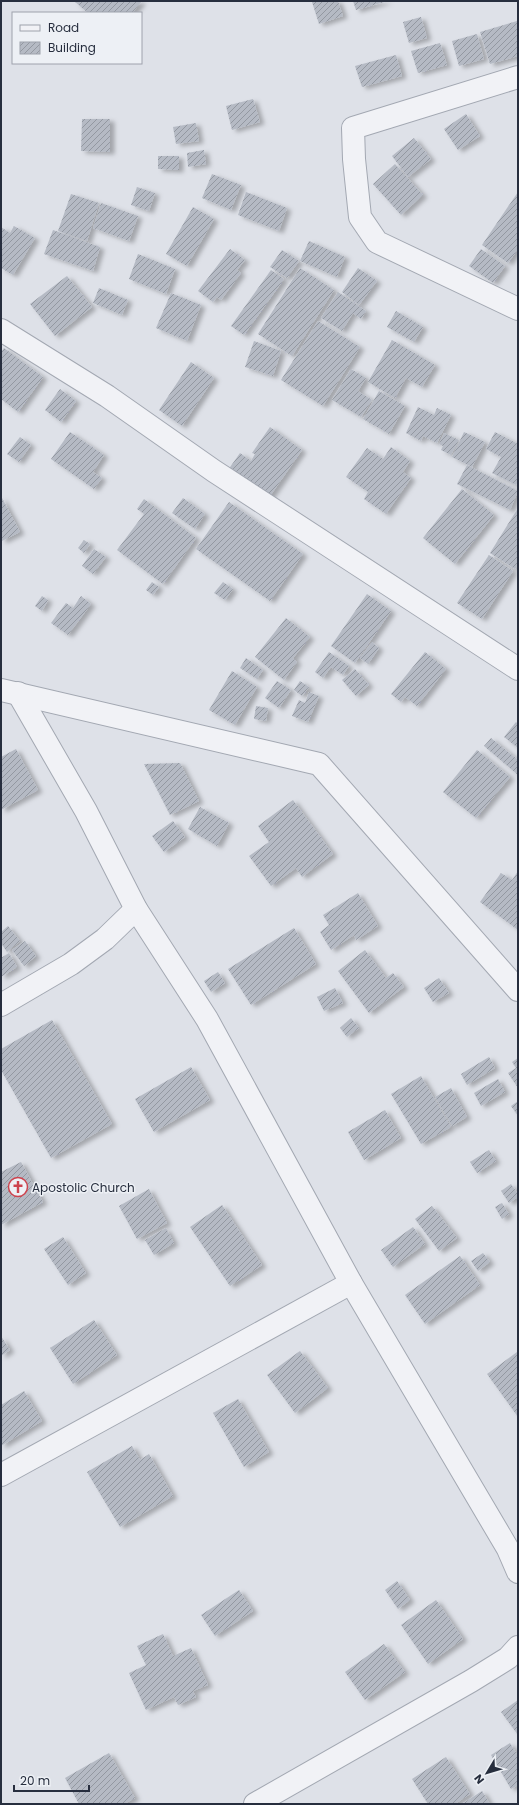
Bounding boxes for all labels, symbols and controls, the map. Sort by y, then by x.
legend [12,12,142,64]
text: Road [48,19,79,36]
text: Building [48,39,96,56]
church icon: Apostolic Church [7,1176,29,1198]
place label: Apostolic Church [32,1179,135,1196]
north arrow [467,1753,507,1793]
scale bar [14,1767,89,1793]
text: N [470,1771,488,1787]
text: 20 m [20,1772,50,1789]

